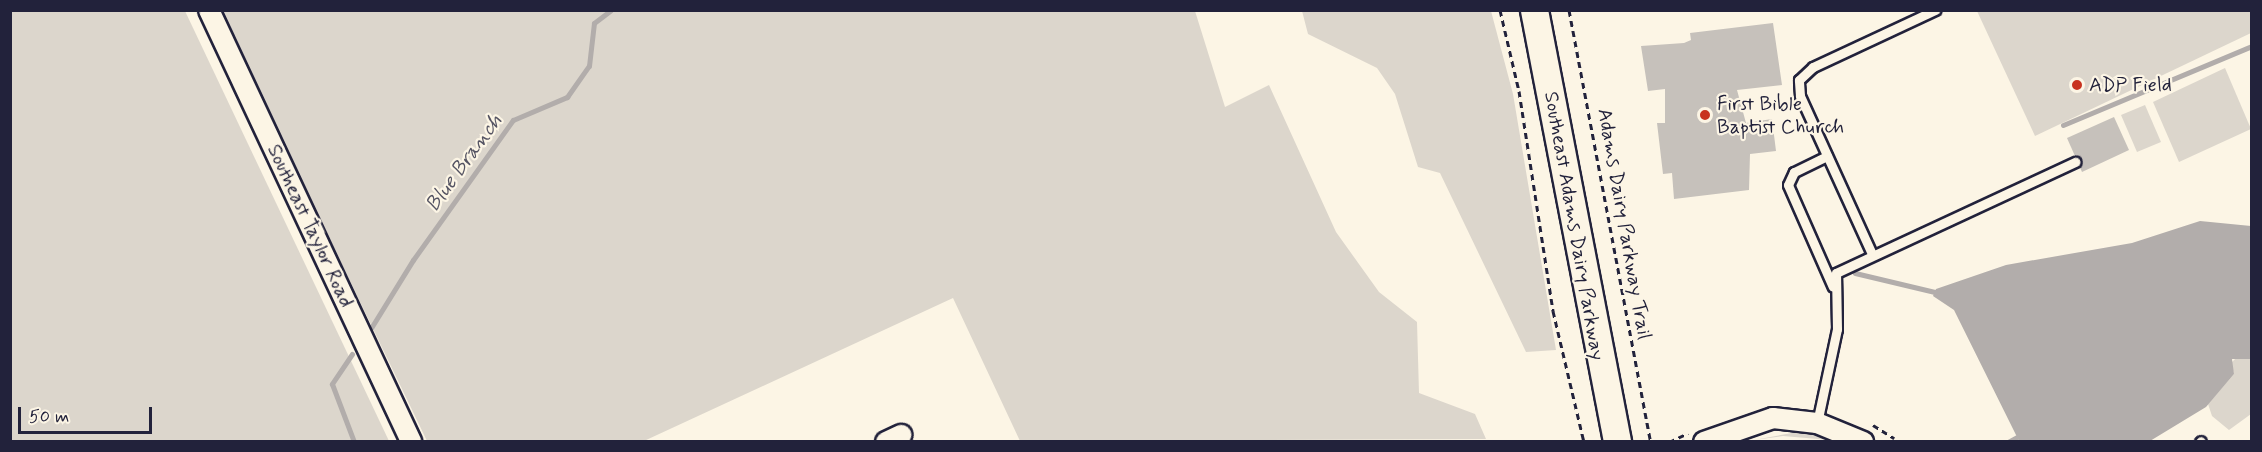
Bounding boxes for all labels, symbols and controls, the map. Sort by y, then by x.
place label: ADP Field [2089,73,2172,97]
marker: ADP Field [2070,78,2084,92]
street label: Southeast Adams Dairy Parkway [1539,90,1609,362]
place label: First Bible Baptist Church [1717,92,1844,139]
street label: Adams Dairy Parkway Trail [1592,108,1656,340]
marker: First Bible Baptist Church [1698,108,1712,122]
water label: Blue Branch [421,110,507,216]
street label: Southeast Taylor Road [262,140,358,312]
scale bar [21,395,154,433]
text: 50 m [29,405,69,429]

